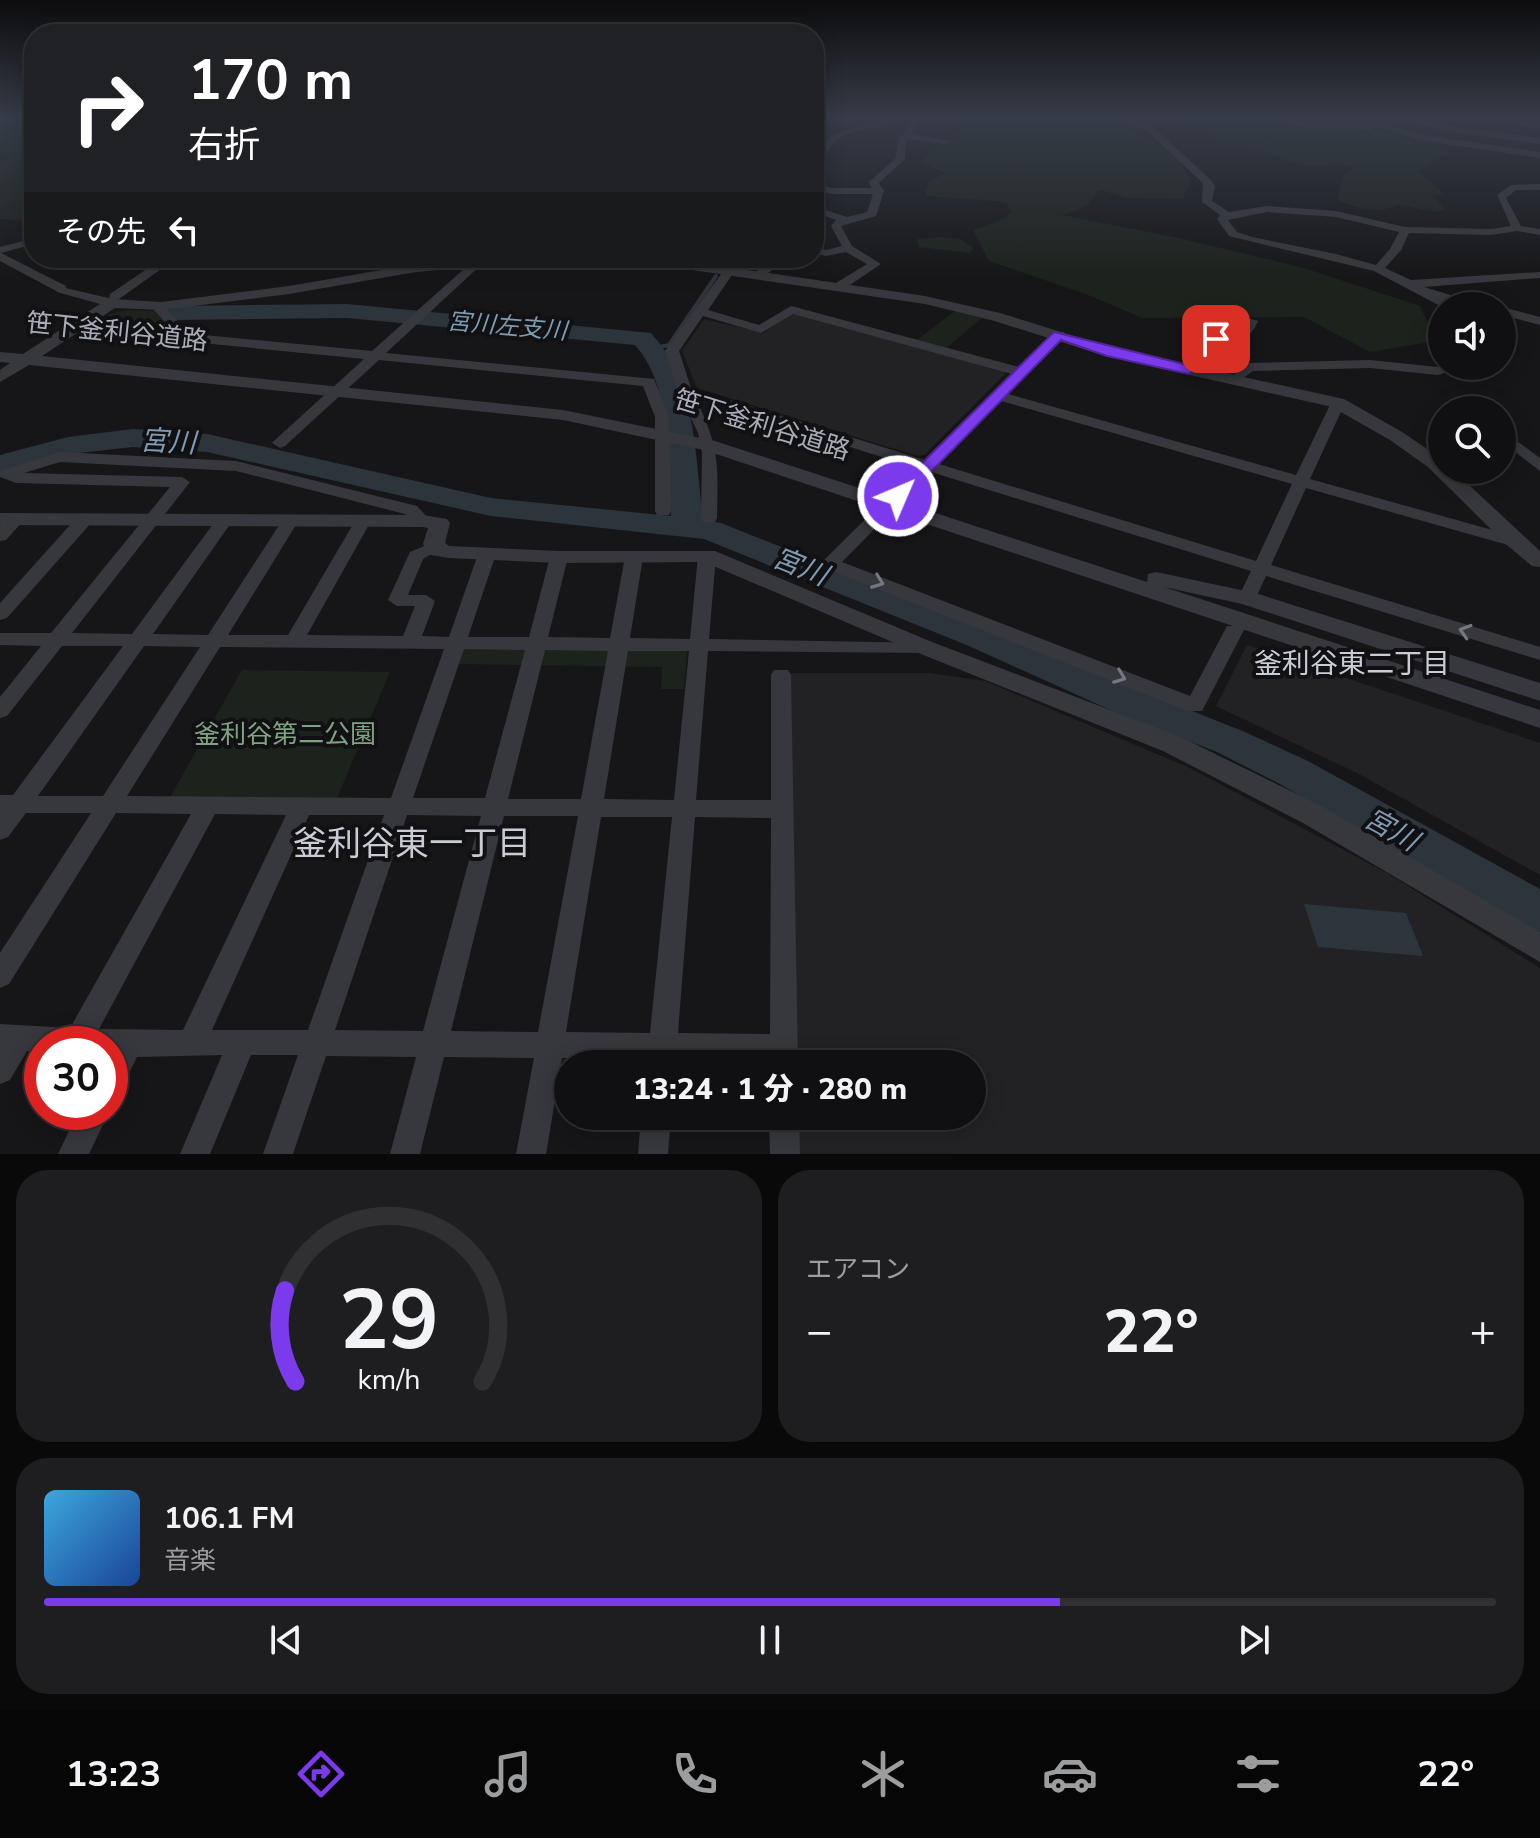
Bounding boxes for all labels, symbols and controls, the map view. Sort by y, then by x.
text: 170 m [188,42,353,119]
icon: right [56,56,160,160]
text: 右折 [188,121,260,170]
icon: left [162,208,206,252]
text: その先 [56,212,146,253]
map controls [1428,292,1516,484]
button: sound [1428,292,1516,380]
street label: 笹下釜利谷道路 [25,305,209,359]
water label: 宮川左支川 [446,305,571,347]
pin [1182,305,1250,373]
icon: arrive [1194,317,1238,361]
street label: 笹下釜利谷道路 [670,382,854,468]
button: search [1428,396,1516,484]
water label: 宮川 [139,422,200,463]
position arrow [856,454,940,538]
water label: 宮川 [767,539,836,596]
one-way arrow [870,572,884,589]
one-way arrow [1459,624,1473,640]
district label: 釜利谷東二丁目 [1254,645,1450,683]
one-way arrow [1112,667,1126,684]
park label: 釜利谷第二公園 [194,717,376,752]
water label: 宮川 [1357,800,1427,862]
district label: 釜利谷東一丁目 [293,821,531,867]
speed limit sign: 30 [24,1026,128,1130]
text: 13:24 · 1 分 · 280 m [633,1069,907,1110]
text: エアコン [806,1252,910,1287]
text: 29 [339,1264,439,1377]
text: 22° [1103,1291,1199,1373]
text: − [806,1302,832,1362]
text: + [1470,1302,1496,1362]
text: km/h [358,1360,420,1399]
text: 106.1 FM [164,1498,294,1539]
text: 音楽 [164,1543,216,1578]
icon: previous [264,1618,308,1662]
icon: pause [748,1618,792,1662]
icon: next [1232,1618,1276,1662]
icon: directions [293,1746,349,1802]
icon: music [480,1746,536,1802]
icon: phone [667,1746,723,1802]
icon: climate [855,1746,911,1802]
icon: car [1042,1746,1098,1802]
icon: filters [1230,1746,1286,1802]
text: 13:23 [66,1750,161,1799]
text: 22° [1417,1750,1474,1799]

